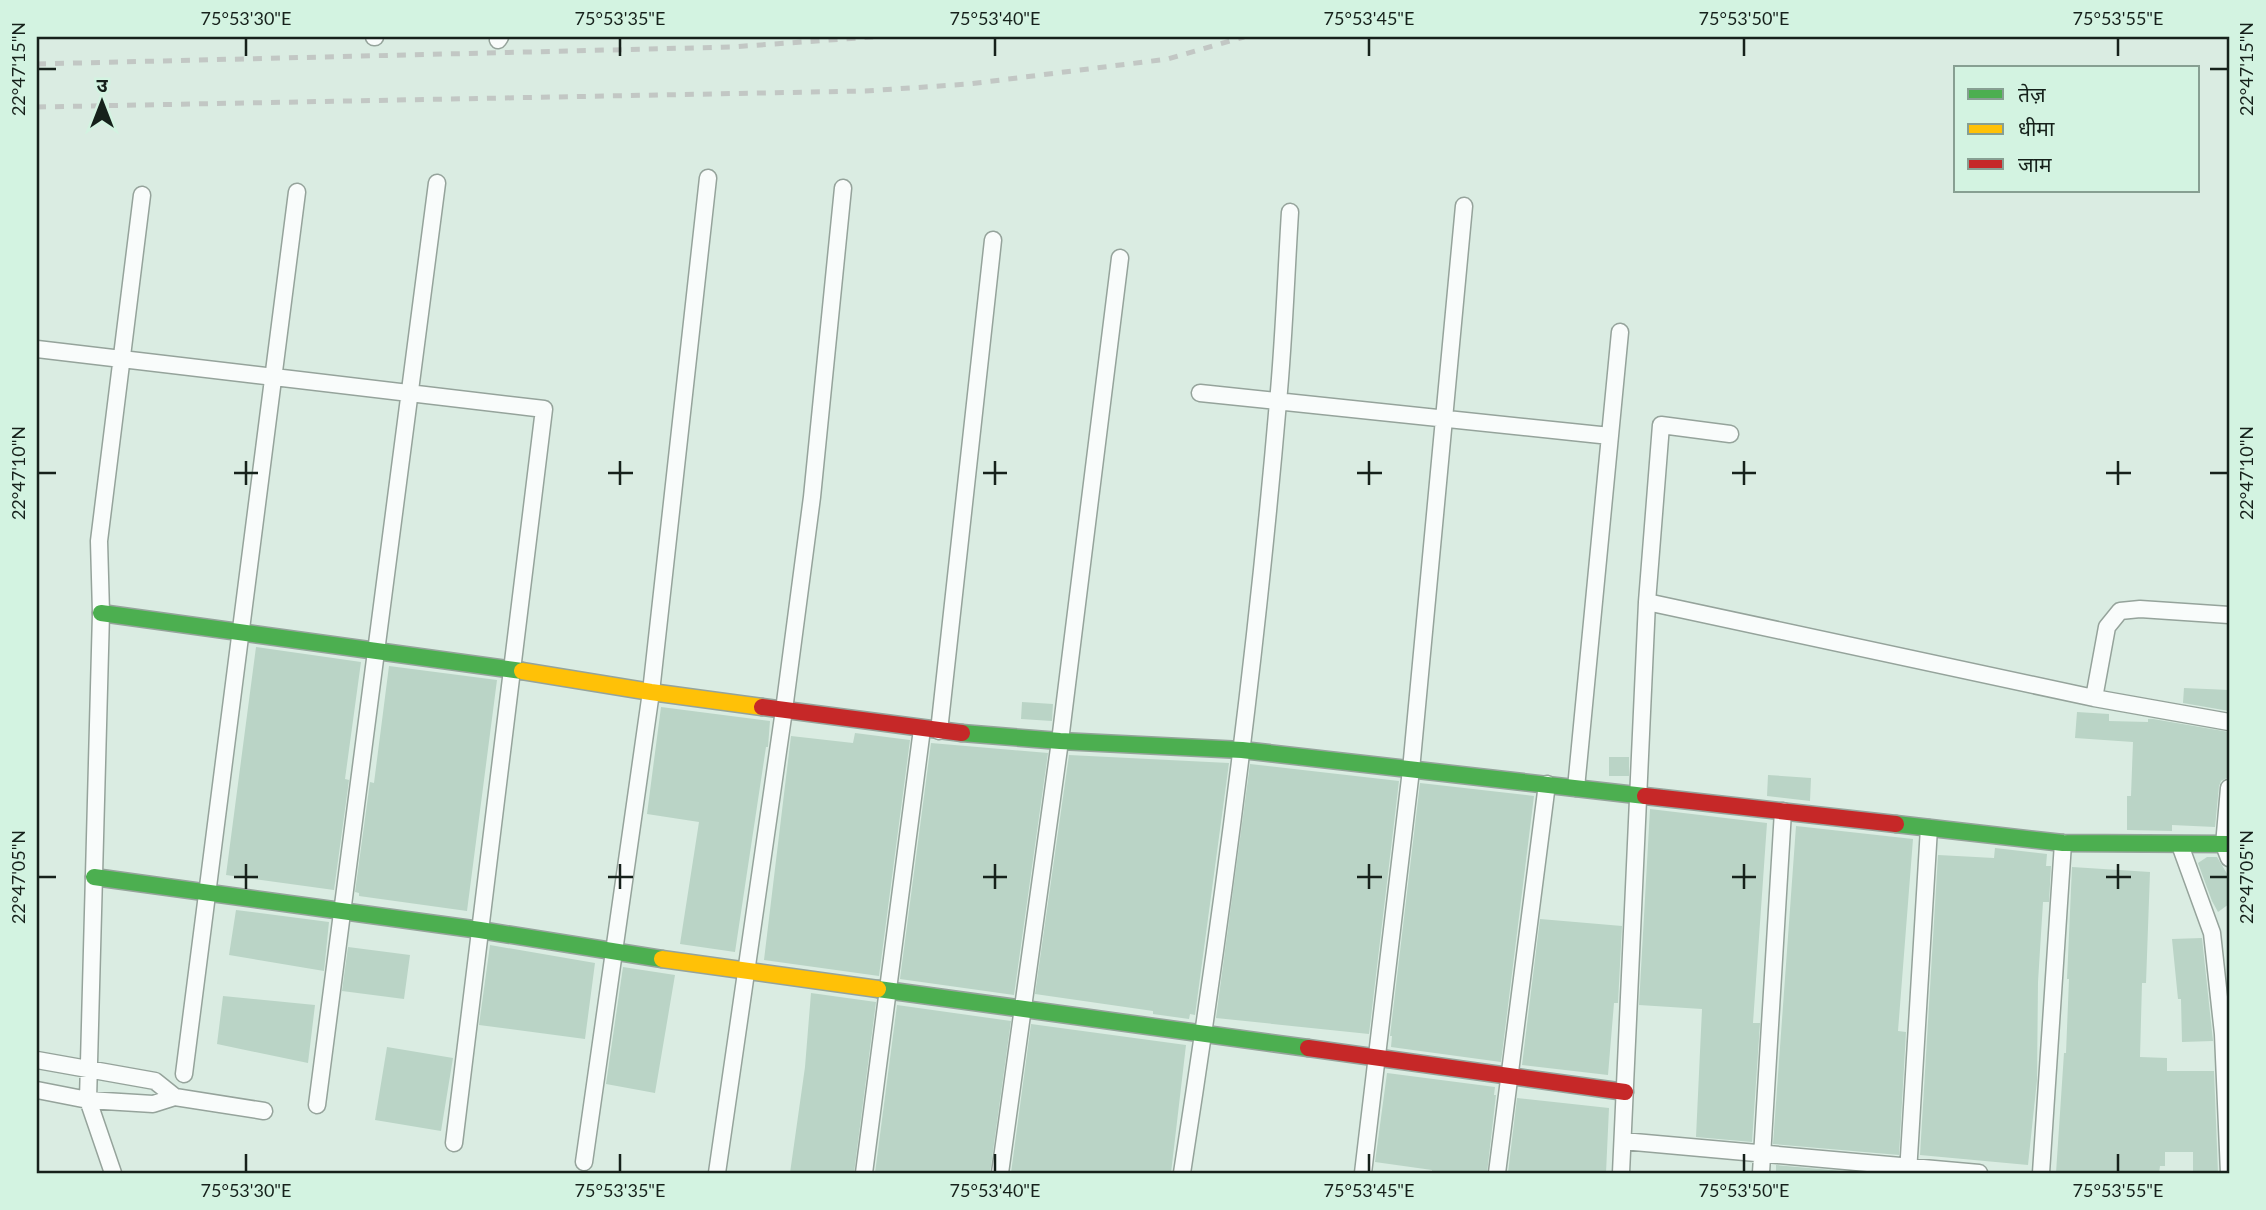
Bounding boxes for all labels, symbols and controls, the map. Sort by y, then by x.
text: 75°53'30"E [201,7,291,29]
text: 75°53'35"E [575,7,665,29]
text: 75°53'40"E [950,7,1040,29]
text: 75°53'45"E [1324,7,1414,29]
text: 75°53'50"E [1699,7,1789,29]
text: 75°53'55"E [2073,7,2163,29]
text: 22°47'15"N [7,22,29,116]
text: 22°47'15"N [2235,22,2257,116]
north arrow [66,66,136,136]
legend [1954,66,2200,192]
text: उ [96,73,108,96]
text: तेज़ [2018,81,2046,106]
text: धीमा [2018,115,2055,140]
text: जाम [2018,151,2052,176]
text: 22°47'10"N [7,426,29,520]
text: 22°47'10"N [2235,426,2257,520]
text: 22°47'05"N [7,830,29,924]
text: 22°47'05"N [2235,830,2257,924]
text: 75°53'30"E [201,1179,291,1201]
text: 75°53'35"E [575,1179,665,1201]
text: 75°53'40"E [950,1179,1040,1201]
text: 75°53'45"E [1324,1179,1414,1201]
text: 75°53'50"E [1699,1179,1789,1201]
text: 75°53'55"E [2073,1179,2163,1201]

